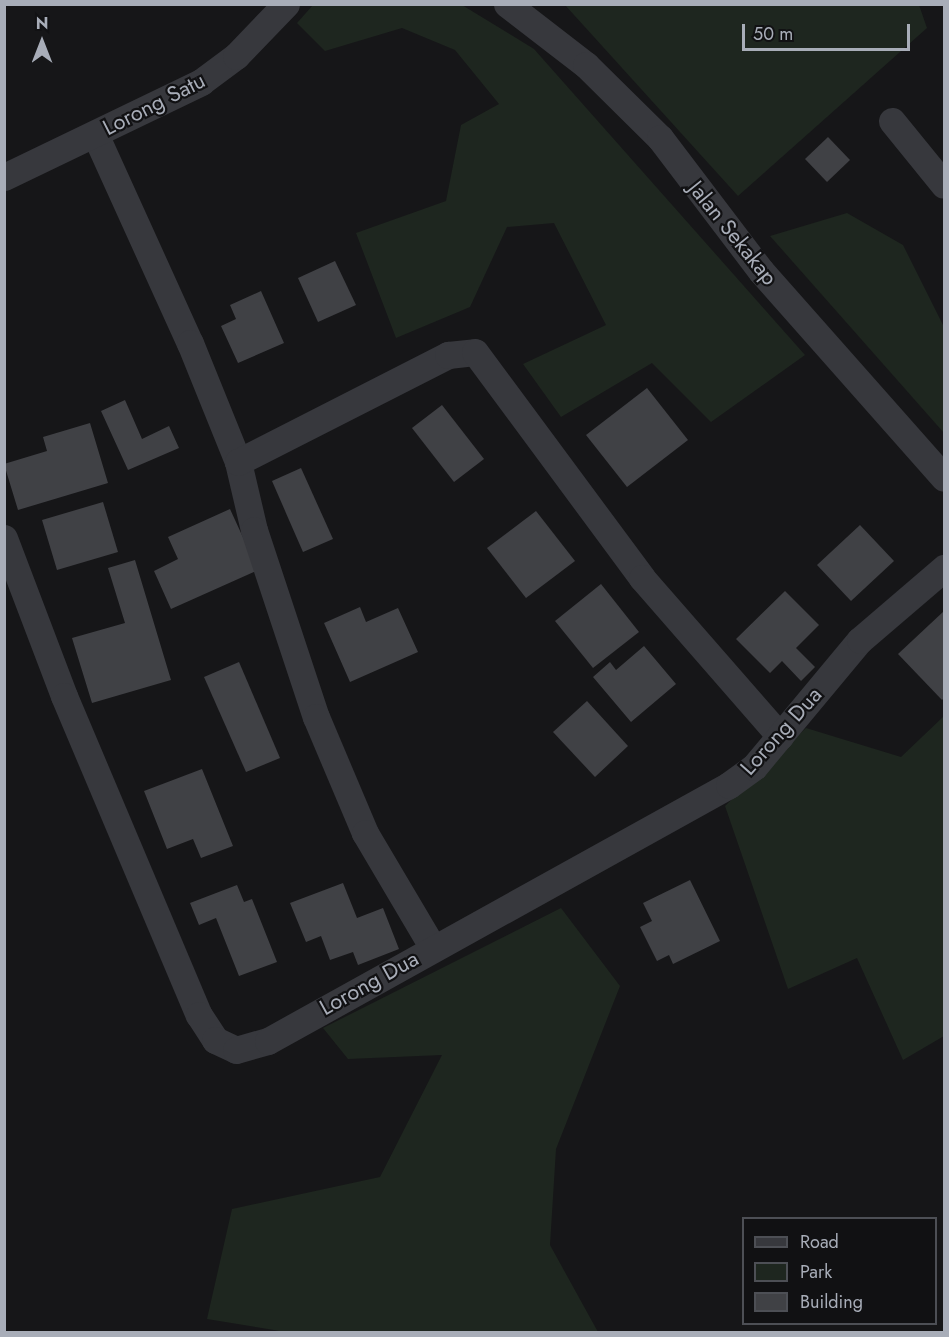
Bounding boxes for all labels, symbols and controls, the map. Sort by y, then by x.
north arrow [12,12,72,72]
text: N [36,12,48,35]
scale bar [745,12,913,50]
text: 50 m [753,21,793,47]
street label: Lorong Satu [98,67,210,141]
street label: Jalan Sekakap [683,176,783,290]
street label: Lorong Dua [735,682,827,780]
street label: Lorong Dua [315,945,423,1021]
legend [742,1217,937,1325]
text: Road [800,1229,839,1255]
text: Park [800,1259,832,1285]
text: Building [800,1289,863,1315]

